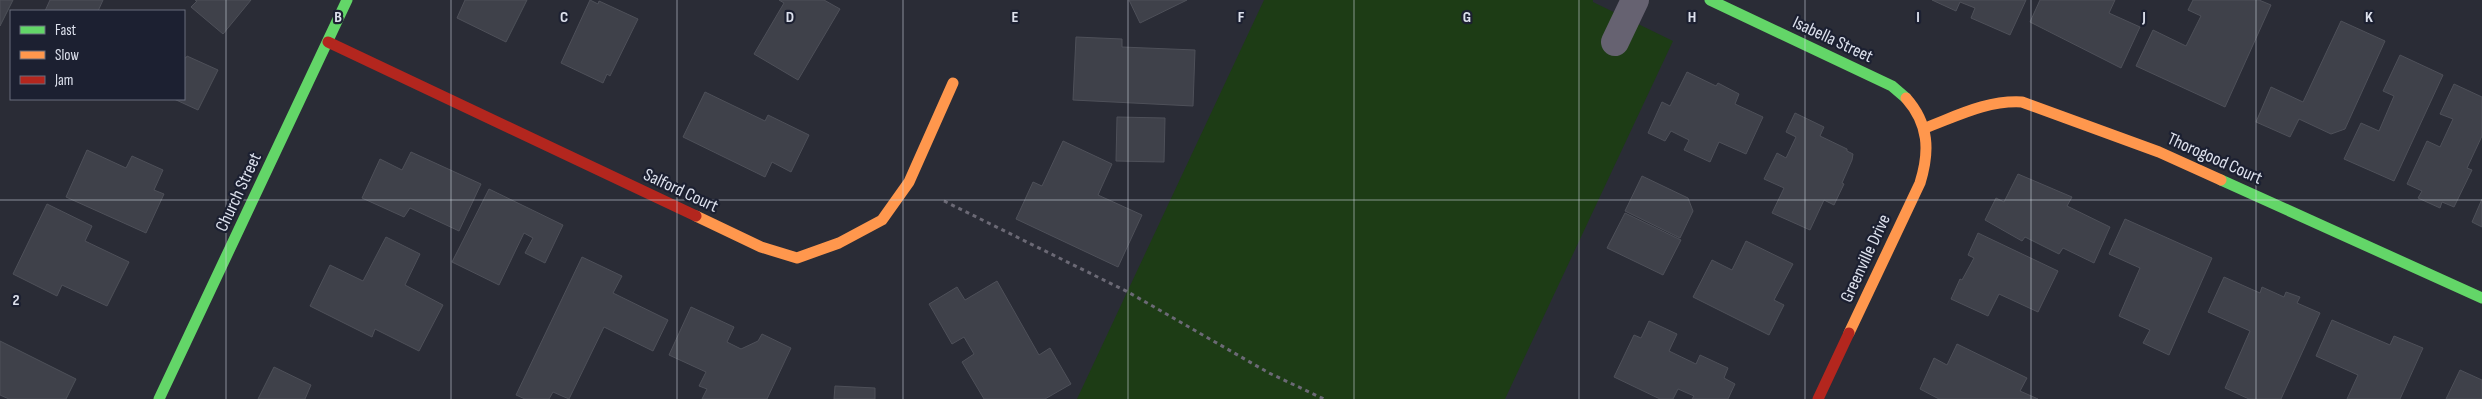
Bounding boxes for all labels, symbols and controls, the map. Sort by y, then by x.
text: B [334,8,342,27]
text: C [560,8,568,27]
text: D [786,8,794,27]
text: E [1012,8,1019,27]
text: F [1238,8,1245,27]
text: G [1463,8,1471,27]
text: H [1688,8,1696,27]
text: I [1916,8,1920,27]
text: J [2141,8,2146,27]
text: K [2365,8,2373,27]
legend [10,10,185,100]
street label: Isabella Street [1789,12,1877,67]
text: Fast [55,21,77,40]
text: Slow [55,46,79,65]
text: Jam [54,71,73,90]
street label: Thorogood Court [2164,128,2266,189]
street label: Church Street [211,149,266,235]
street label: Salford Court [640,164,722,217]
street label: Greenville Drive [1836,211,1895,306]
text: 2 [12,291,20,310]

